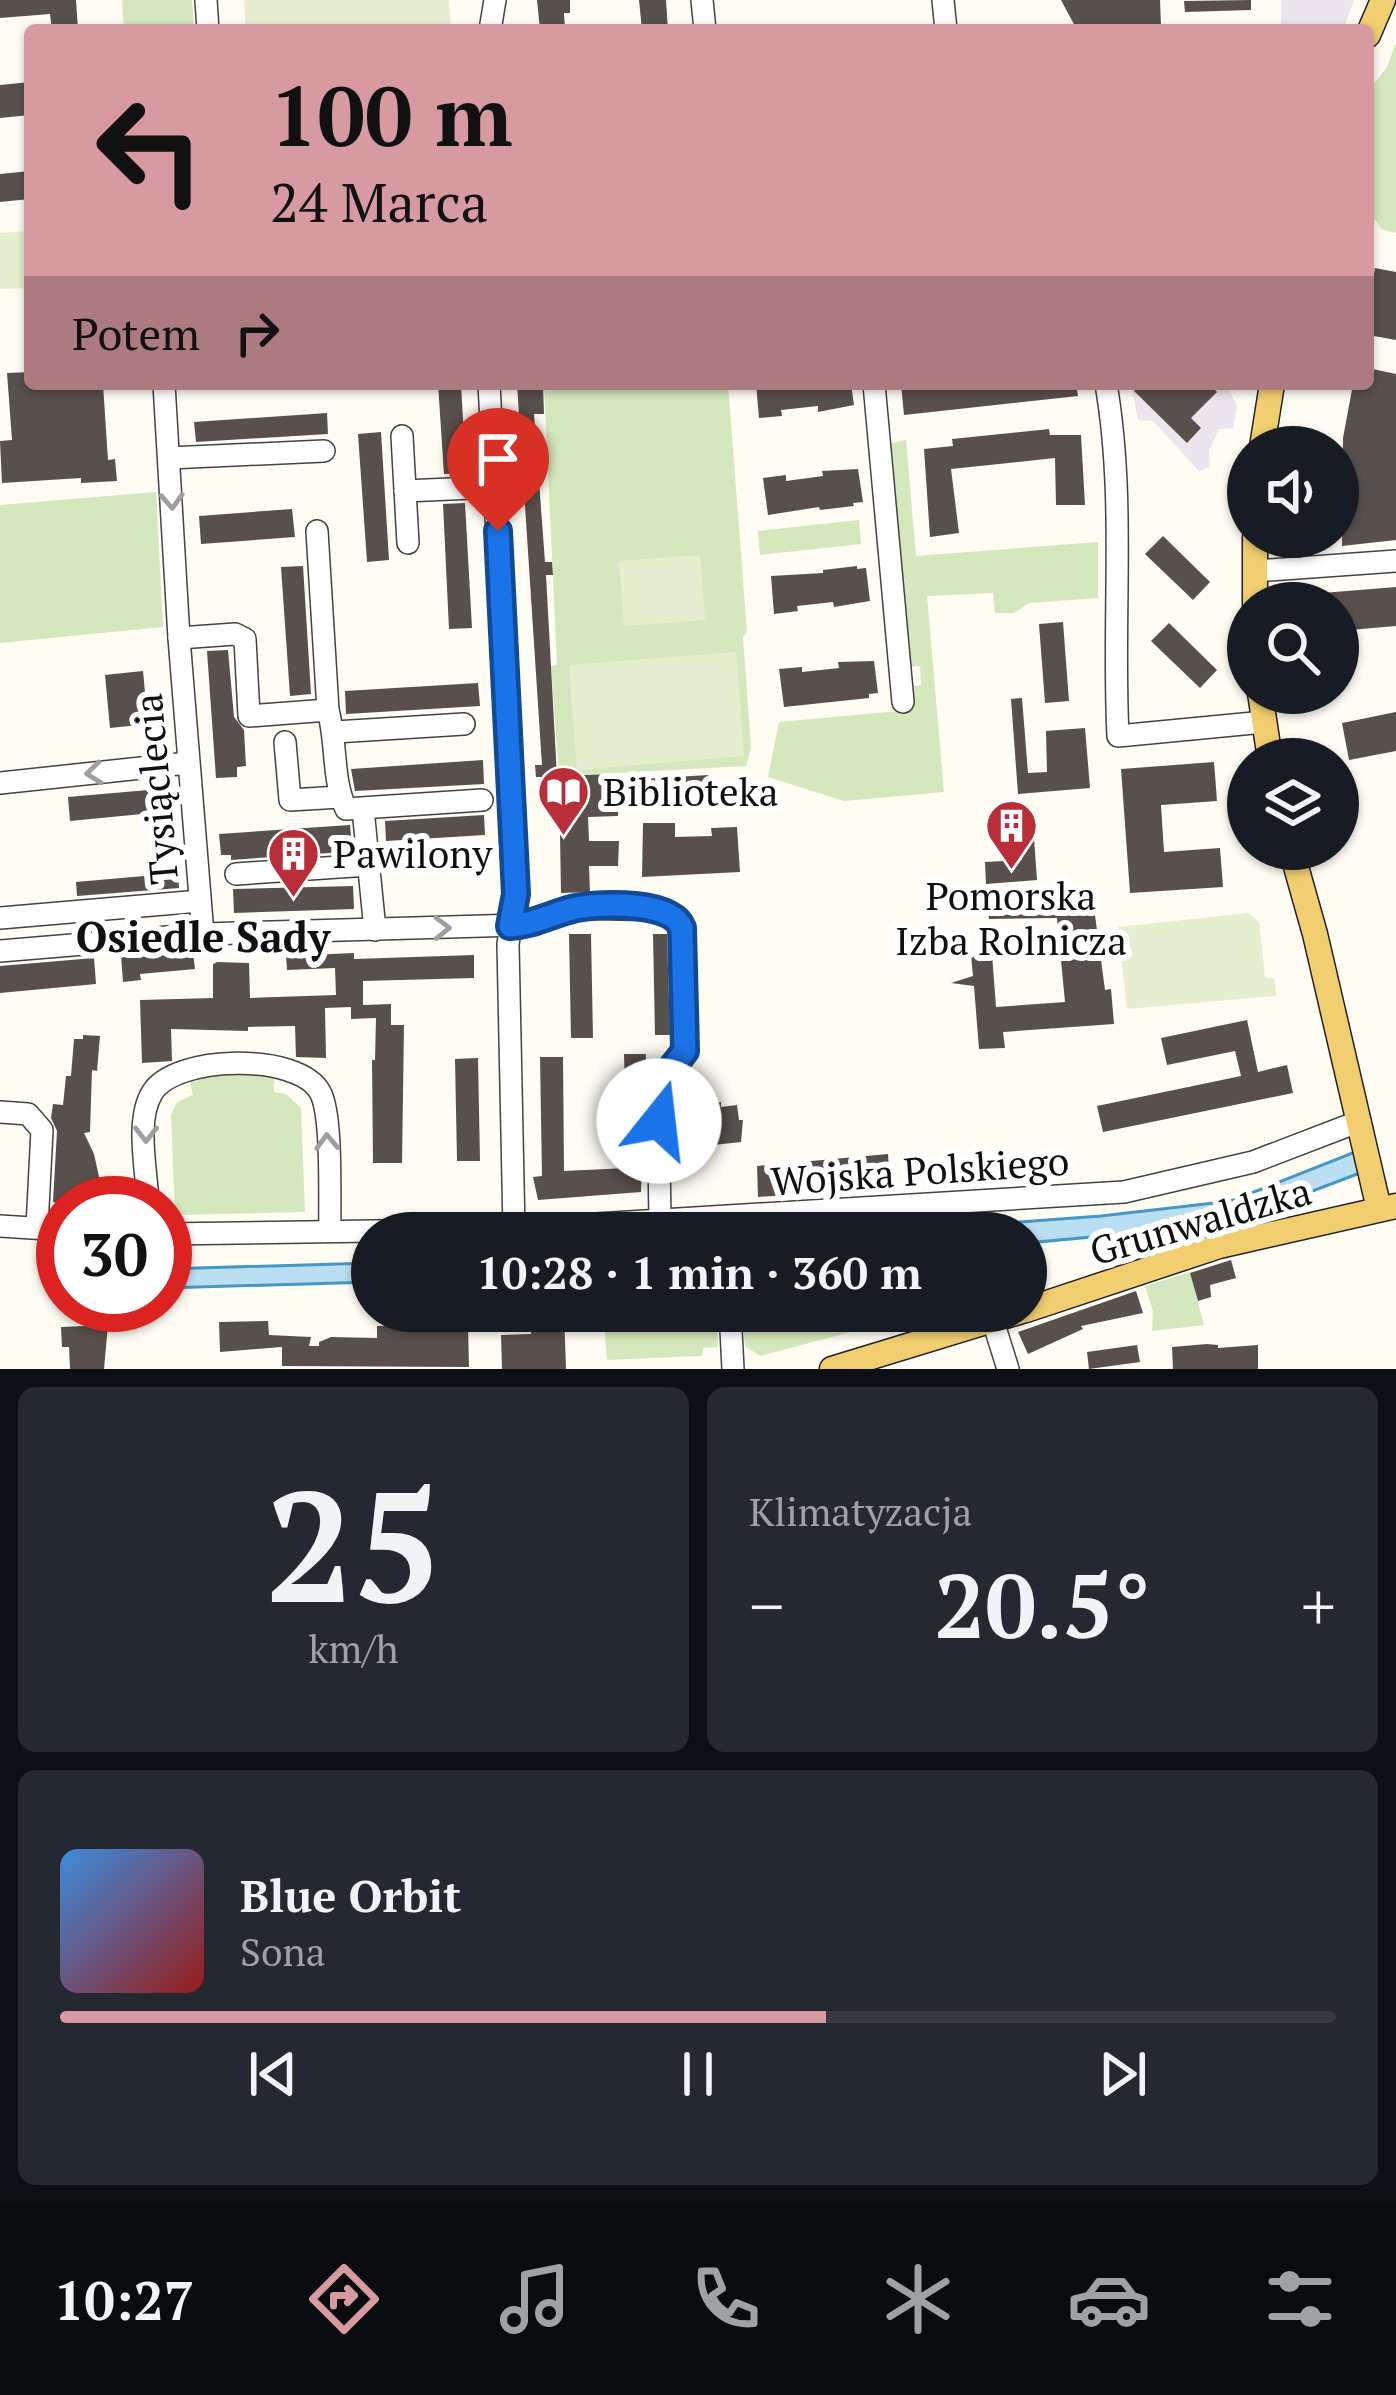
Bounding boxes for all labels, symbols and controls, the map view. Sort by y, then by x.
text: 100 m [270,59,513,170]
icon: left [72,72,228,228]
text: 24 Marca [270,166,488,237]
icon: right [224,300,290,366]
text: Potem [72,303,200,363]
pin [447,408,549,531]
icon: arrive [465,426,531,492]
map controls [1227,426,1359,870]
button: sound [1227,426,1359,558]
one-way arrow [158,492,184,511]
button: search [1227,582,1359,714]
street label: Tysiąclecia [121,691,189,887]
button: layers [1227,738,1359,870]
one-way arrow [84,760,103,785]
library icon: Biblioteka [536,763,592,837]
place label: Biblioteka [603,765,779,817]
building icon: Pomorska Izba Rolnicza [983,797,1039,871]
building icon: Pawilony [266,825,322,899]
place label: Pawilony [333,827,494,879]
place label: Pomorska Izba Rolnicza [895,869,1127,966]
district label: Osiedle Sady [76,908,331,964]
one-way arrow [433,916,452,942]
position arrow [596,1058,722,1184]
one-way arrow [133,1126,159,1144]
one-way arrow [314,1132,340,1151]
street label: Wojska Polskiego [769,1134,1071,1206]
street label: Grunwaldzka [1083,1164,1317,1276]
speed limit sign: 30 [36,1176,192,1332]
text: 10:28 · 1 min · 360 m [476,1242,922,1302]
text: 25 [265,1440,442,1647]
text: Klimatyzacja [749,1485,972,1537]
text: 20.5° [934,1544,1151,1664]
text: − [749,1561,784,1649]
text: + [1301,1561,1336,1649]
text: km/h [308,1622,399,1674]
text: Blue Orbit [240,1865,461,1925]
text: Sona [240,1925,325,1977]
icon: previous [240,2041,306,2107]
icon: pause [665,2041,731,2107]
icon: next [1090,2041,1156,2107]
icon: directions [302,2257,386,2341]
icon: music [493,2257,577,2341]
icon: phone [684,2257,768,2341]
icon: climate [876,2257,960,2341]
icon: car [1067,2257,1151,2341]
icon: filters [1258,2257,1342,2341]
text: 10:27 [54,2264,194,2335]

